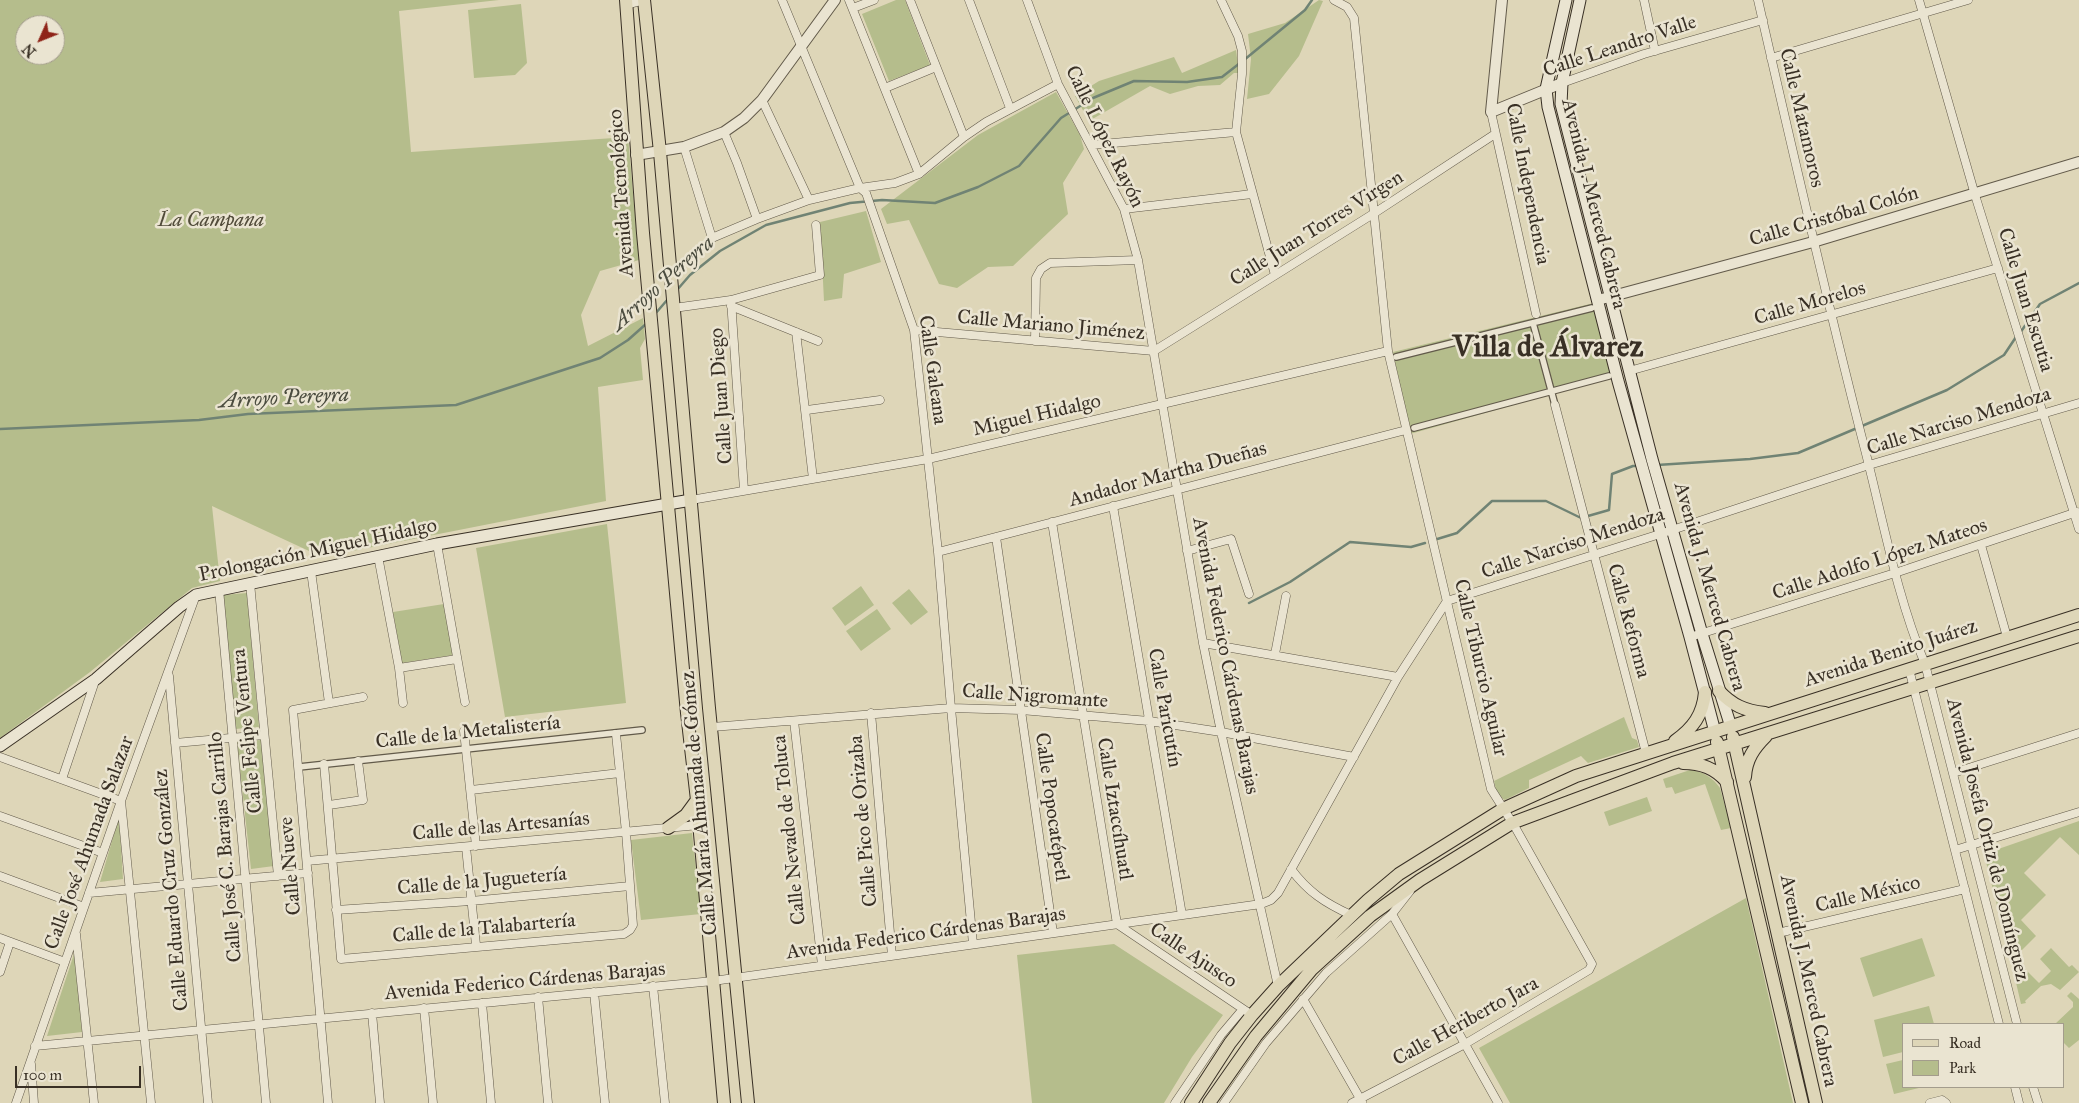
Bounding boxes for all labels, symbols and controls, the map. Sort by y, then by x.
street label: Calle Leandro Valle [1540,11,1700,83]
north arrow [15,15,65,65]
text: N [19,40,40,60]
street label: Calle Matamoros [1773,46,1829,190]
street label: Calle López Rayón [1059,62,1149,212]
street label: Avenida J. Merced Cabrera [1555,96,1631,312]
street label: Calle Independencia [1500,101,1554,267]
street label: Avenida Tecnológico [604,108,640,278]
street label: Calle Juan Torres Virgen [1226,166,1408,292]
street label: Calle Cristóbal Colón [1747,181,1921,253]
park label: La Campana [158,209,264,233]
street label: Calle Juan Escutia [1992,225,2058,375]
water label: Arroyo Pereyra [606,231,720,337]
street label: Calle Morelos [1752,277,1868,331]
street label: Calle Mariano Jiménez [956,306,1146,346]
street label: Calle Galeana [912,314,952,426]
street label: Calle Juan Diego [705,327,739,465]
district label: Villa de Álvarez [1453,331,1643,367]
water label: Arroyo Pereyra [218,383,350,415]
street label: Calle Narciso Mendoza [1864,383,2054,461]
street label: Miguel Hidalgo [971,390,1103,442]
street label: Andador Martha Dueñas [1067,437,1269,513]
street label: Avenida J. Merced Cabrera [1668,480,1750,694]
street label: Calle Narciso Mendoza [1478,503,1668,585]
street label: Prolongación Miguel Hidalgo [197,514,439,588]
street label: Calle Adolfo López Mateos [1770,514,1990,606]
street label: Avenida Federico Cárdenas Barajas [1186,516,1264,796]
street label: Calle Reforma [1601,561,1655,681]
street label: Calle Tiburcio Aguilar [1448,577,1512,759]
street label: Avenida Benito Juárez [1801,615,1981,693]
street label: Calle Paricutín [1142,647,1186,769]
street label: Calle Felipe Ventura [227,648,269,814]
street label: Calle María Ahumada de Gómez [676,670,724,936]
street label: Calle Nigromante [961,680,1109,714]
street label: Avenida Josefa Ortiz de Domínguez [1940,696,2034,984]
street label: Calle de la Metalistería [374,711,562,755]
street label: Calle José C. Barajas Carrillo [204,731,248,963]
street label: Calle Popocatépetl [1029,731,1073,883]
street label: Calle José Ahumada Salazar [40,733,140,953]
street label: Calle Nevado de Toluca [768,734,812,926]
street label: Calle Pico de Orizaba [845,734,883,908]
street label: Calle Iztaccíhuatl [1091,736,1137,882]
street label: Calle Eduardo Cruz González [149,768,195,1012]
street label: Calle de las Artesanías [411,807,591,847]
street label: Calle Nueve [275,816,307,916]
street label: Calle de la Juguetería [396,863,568,901]
street label: Calle México [1813,871,1923,919]
street label: Avenida J. Merced Cabrera [1774,873,1842,1089]
street label: Avenida Federico Cárdenas Barajas [785,903,1067,965]
street label: Calle de la Talabartería [391,909,577,949]
street label: Calle Ajusco [1145,918,1241,994]
street label: Avenida Federico Cárdenas Barajas [384,958,666,1006]
street label: Calle Heriberto Jara [1389,972,1543,1072]
legend [1902,1023,2064,1088]
text: Road [1949,1034,1981,1052]
scale bar [18,1056,144,1088]
text: Park [1949,1059,1976,1077]
text: 100 m [23,1066,62,1084]

